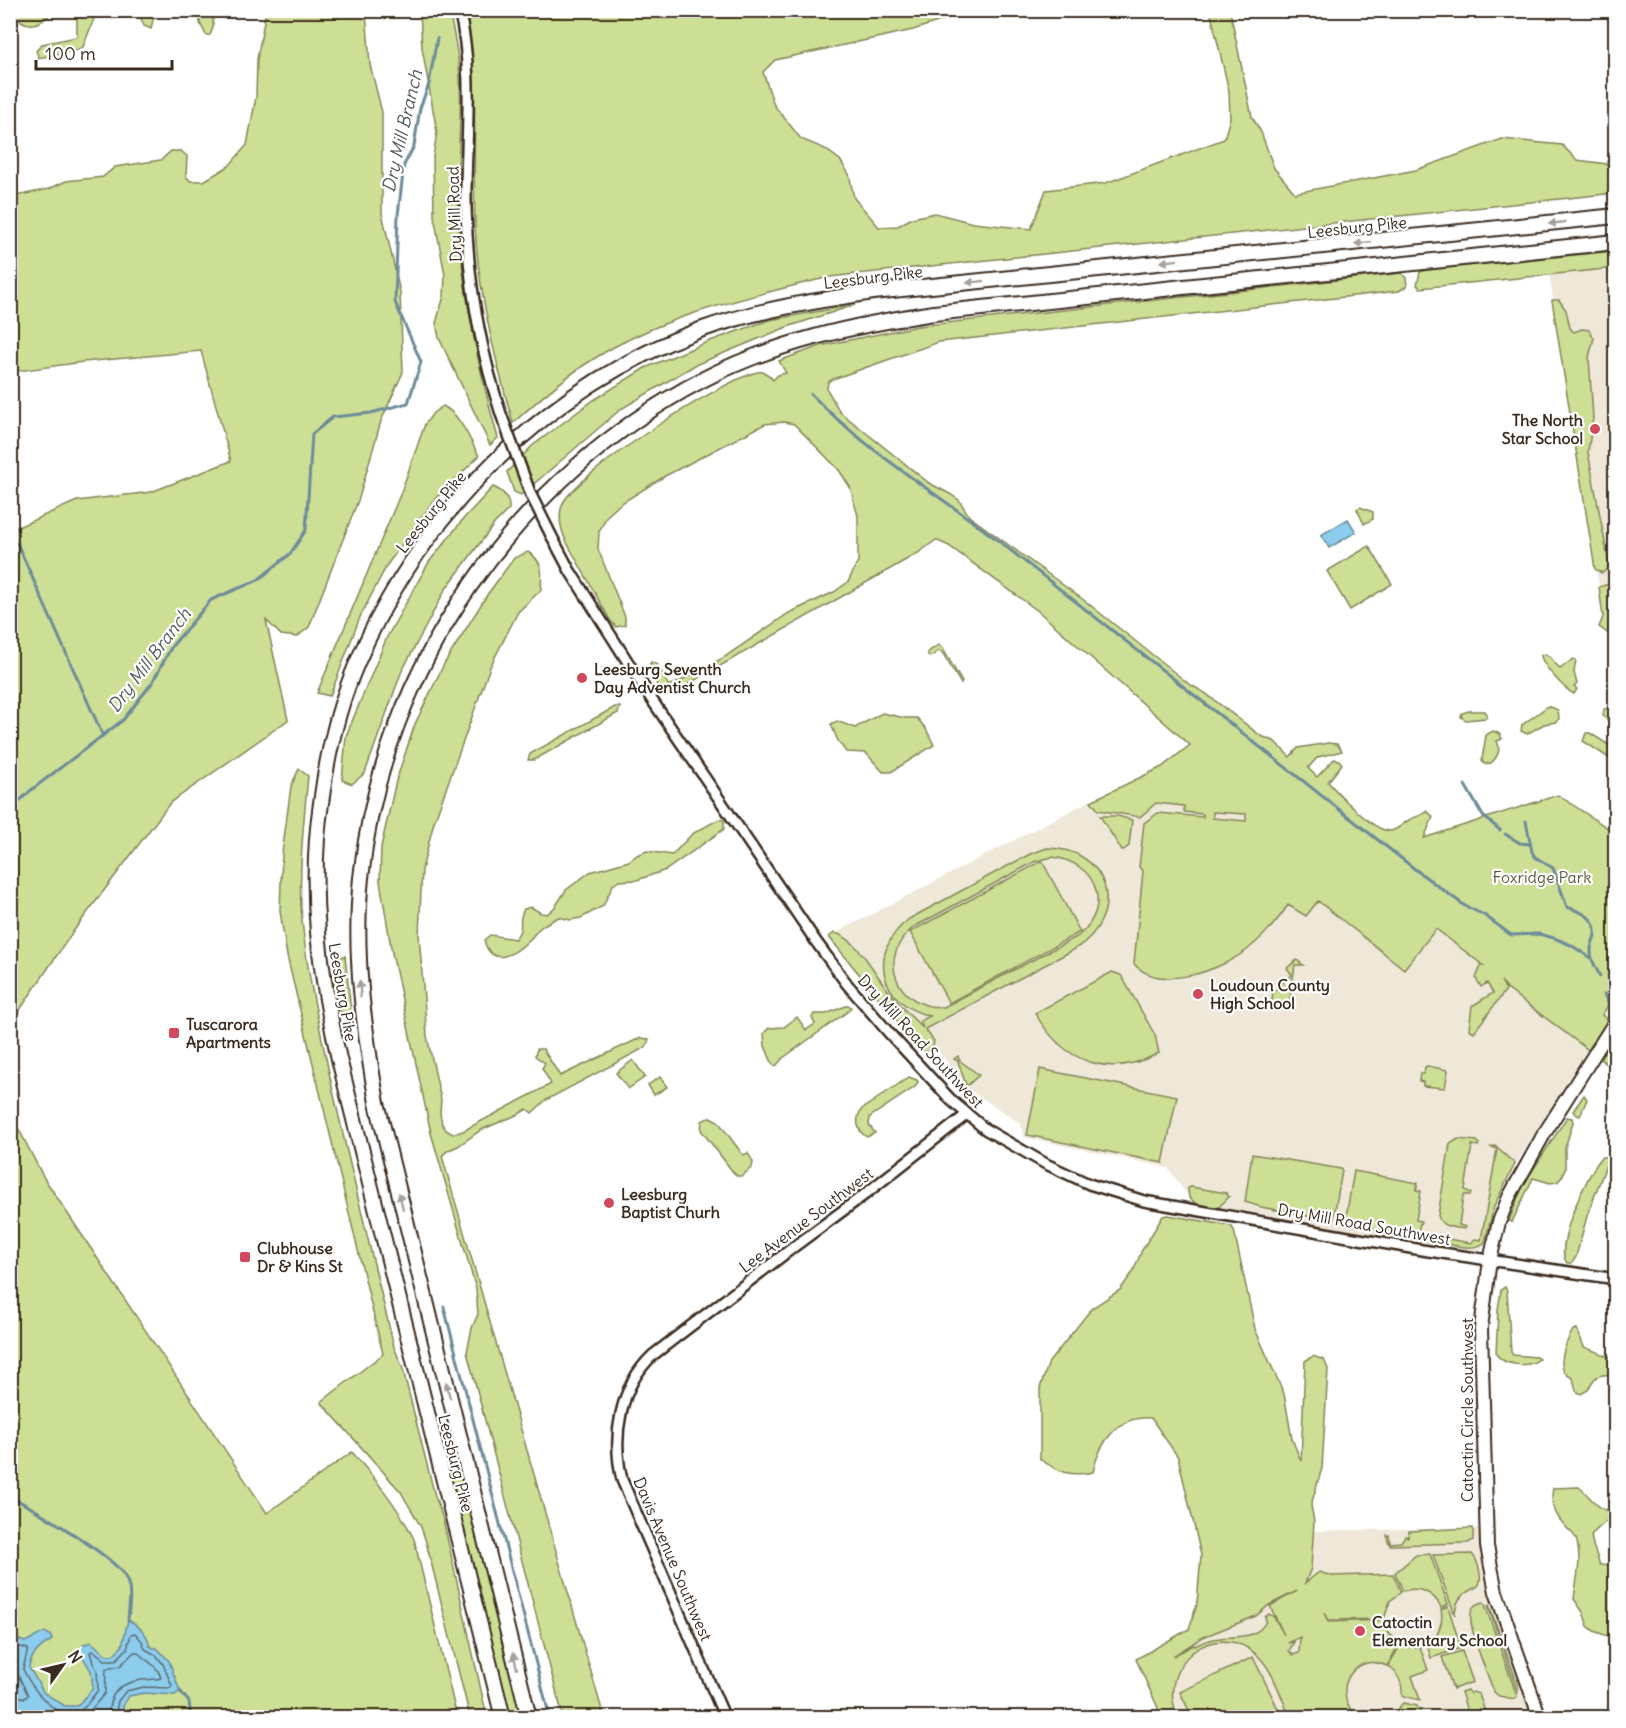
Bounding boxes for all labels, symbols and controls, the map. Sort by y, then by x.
scale bar [36,33,172,71]
text: 100 m [45,42,96,65]
water label: Dry Mill Branch [377,67,427,194]
street label: Dry Mill Road [442,166,466,262]
street label: Leesburg Pike [1306,212,1408,242]
one-way arrow [1548,218,1567,228]
one-way arrow [1354,238,1373,248]
one-way arrow [1160,256,1179,266]
street label: Leesburg Pike [822,261,924,293]
one-way arrow [966,277,985,287]
place label: The North Star School [1502,410,1583,448]
marker: The North Star School [1588,422,1602,436]
street label: Leesburg Pike [392,467,470,557]
water label: Dry Mill Branch [102,603,196,717]
place label: Leesburg Seventh Day Adventist Church [594,659,751,698]
marker: Leesburg Seventh Day Adventist Church [575,671,589,685]
park label: Foxridge Park [1493,867,1591,887]
street label: Leesburg Pike [324,941,362,1043]
street label: Dry Mill Road Southwest [854,970,988,1112]
place label: Loudoun County High School [1210,975,1330,1014]
one-way arrow [355,979,365,998]
marker: Loudoun County High School [1191,987,1205,1001]
place label: Tuscarora Apartments [186,1014,271,1053]
marker: Tuscarora Apartments [167,1026,181,1040]
street label: Lee Avenue Southwest [735,1163,877,1277]
place label: Leesburg Baptist Churh [621,1184,720,1223]
one-way arrow [395,1191,405,1210]
marker: Leesburg Baptist Churh [602,1196,616,1210]
street label: Dry Mill Road Southwest [1276,1199,1453,1249]
place label: Clubhouse Dr & Kins St [257,1238,343,1276]
marker: Clubhouse Dr & Kins St [238,1250,252,1264]
street label: Catoctin Circle Southwest [1457,1317,1477,1502]
one-way arrow [442,1381,452,1399]
street label: Leesburg Pike [434,1412,478,1514]
street label: Davis Avenue Southwest [629,1474,717,1644]
place label: Catoctin Elementary School [1372,1612,1507,1651]
marker: Catoctin Elementary School [1353,1624,1367,1638]
north arrow [33,1635,93,1695]
text: N [64,1646,87,1667]
one-way arrow [510,1651,520,1670]

